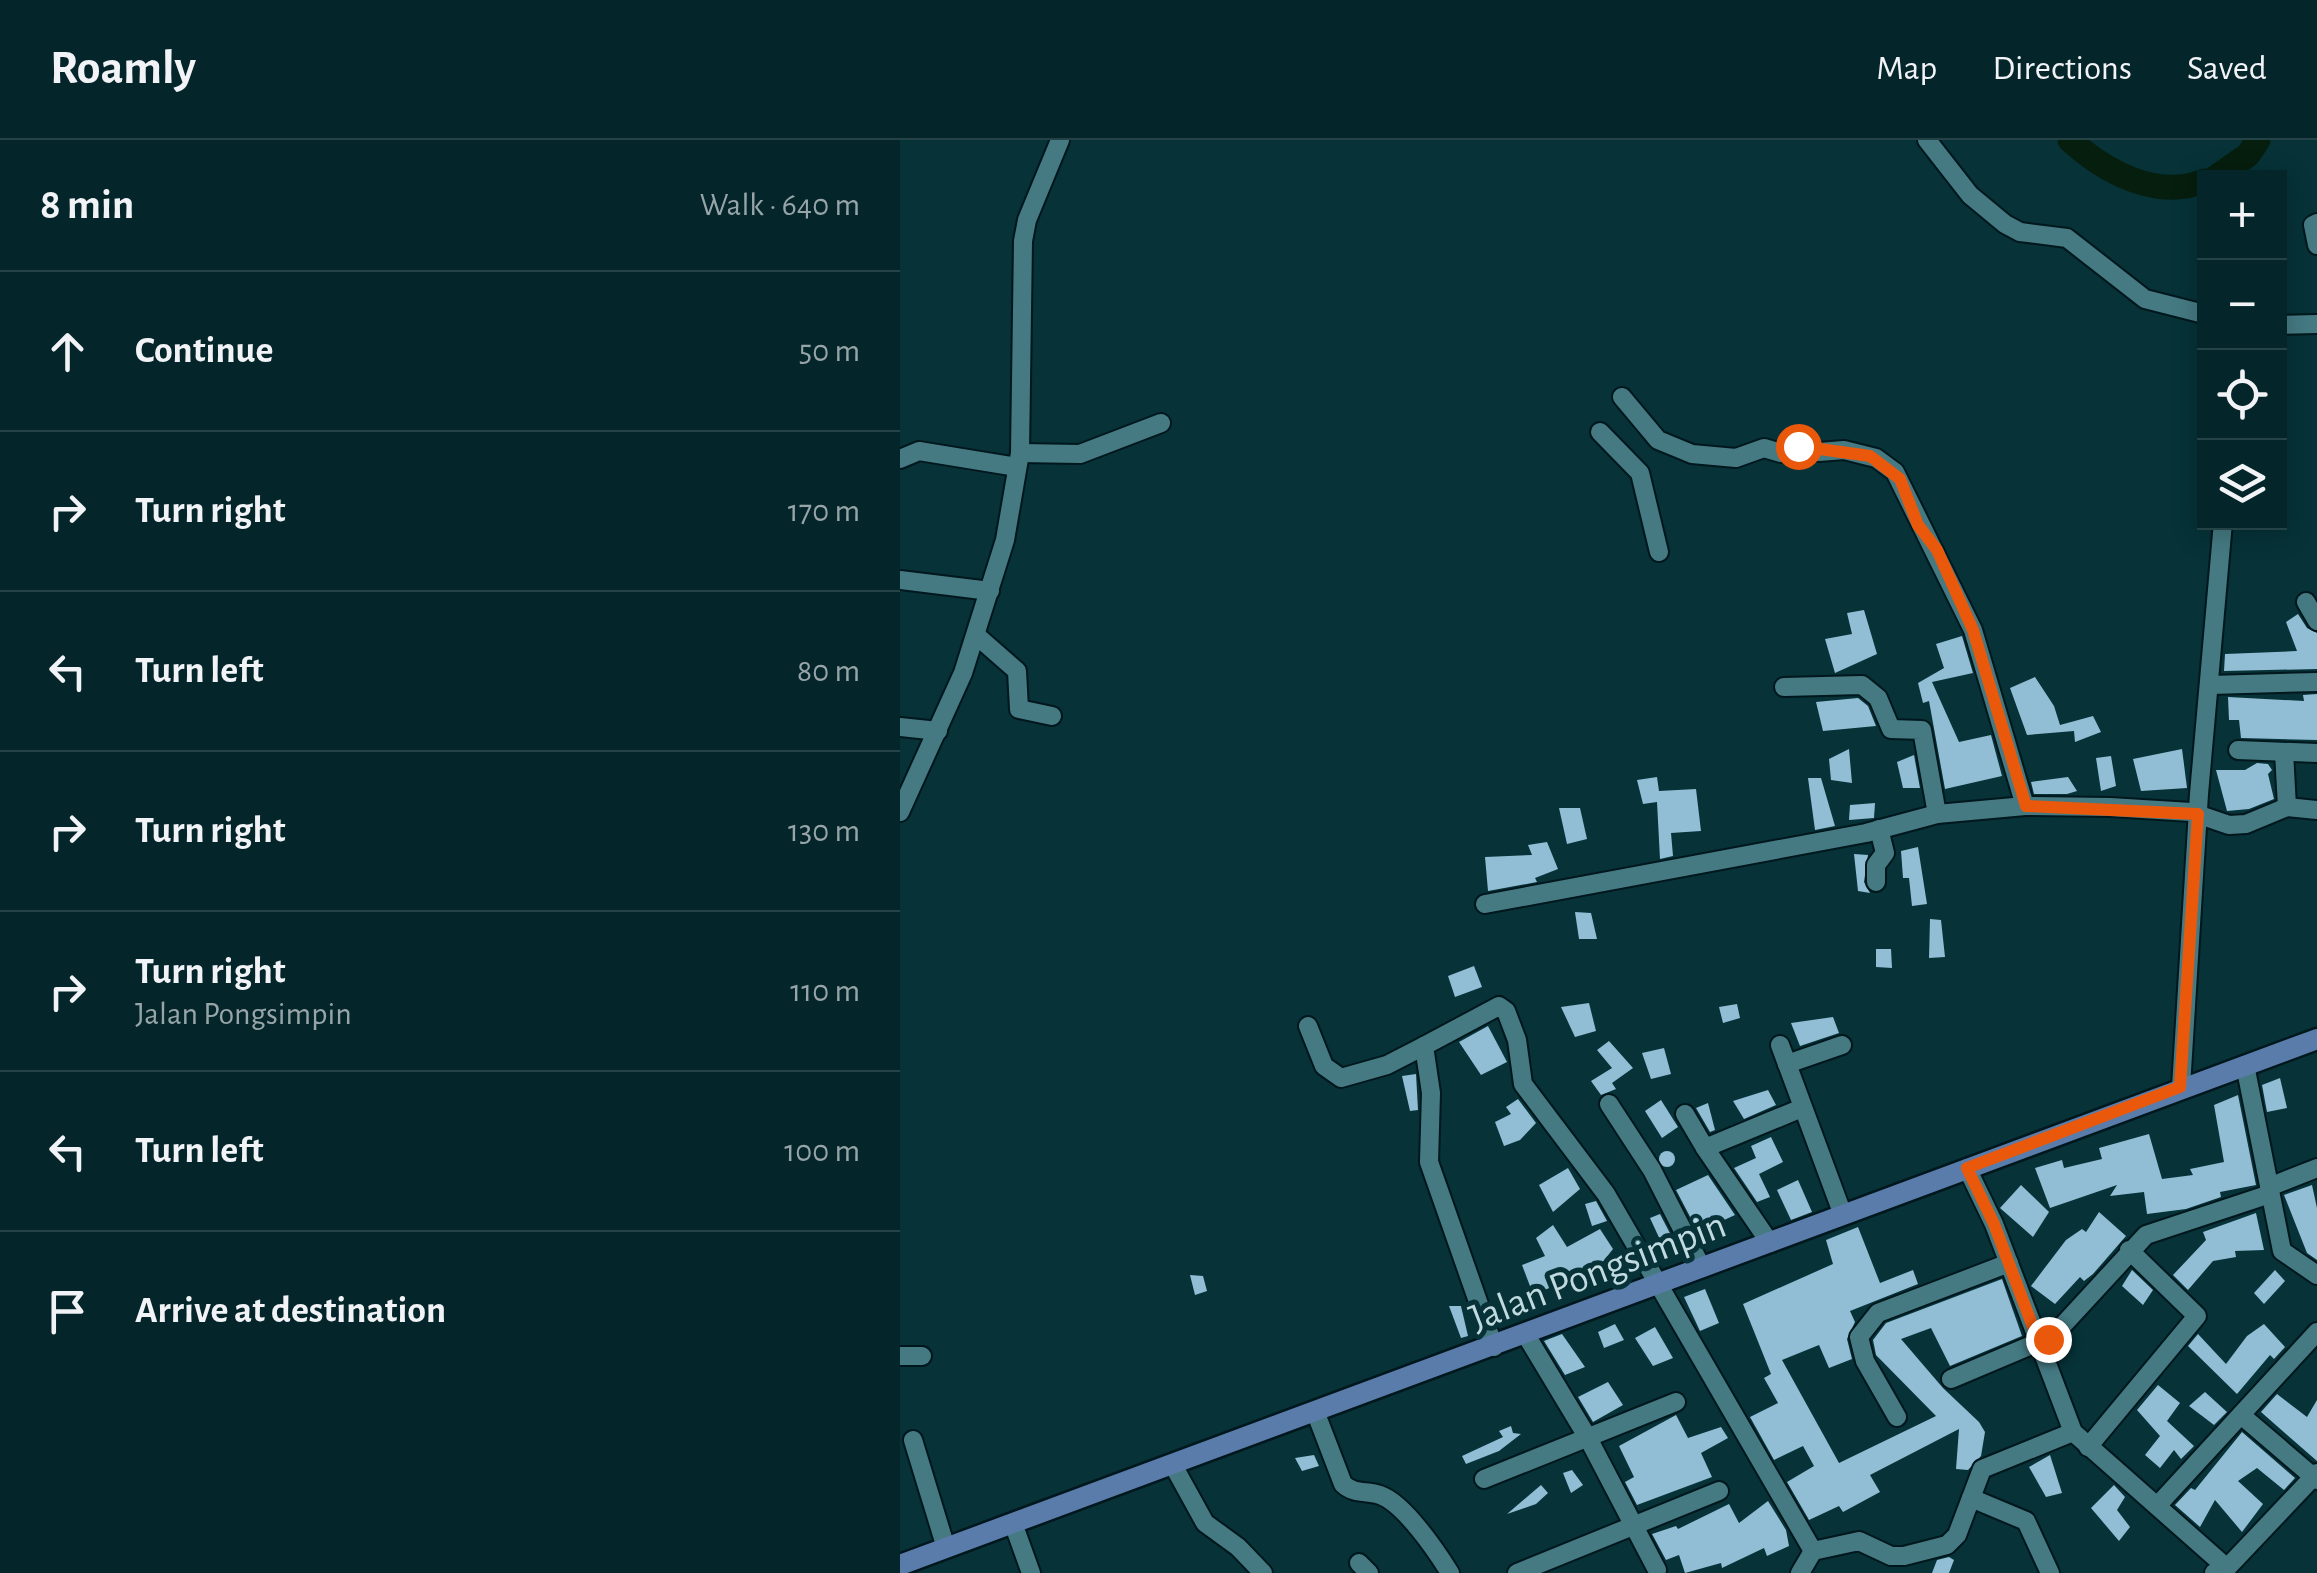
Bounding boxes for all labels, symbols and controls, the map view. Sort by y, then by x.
text: Roamly [50,45,196,93]
text: Map [1876,51,1937,86]
text: Directions [1992,51,2132,86]
text: Saved [2187,51,2267,86]
map controls [2197,170,2287,530]
button: + [2197,170,2287,260]
text: 8 min [40,184,134,226]
text: Walk · 640 m [700,189,860,221]
button: − [2197,260,2287,350]
icon: ahead [40,324,95,379]
text: Continue [135,332,273,370]
text: 50 m [799,335,860,367]
button: locate [2197,350,2287,440]
route start [1776,424,1822,470]
button: layers [2197,440,2287,530]
icon: right [40,484,95,539]
text: Turn right [135,492,285,530]
text: 170 m [788,495,860,527]
icon: left [40,644,95,699]
text: Turn left [135,652,263,690]
text: 80 m [797,655,860,687]
icon: right [40,804,95,859]
text: Turn right [135,812,285,850]
text: 130 m [788,815,860,847]
text: Turn right [135,953,285,991]
icon: right [40,964,95,1019]
text: 110 m [790,975,860,1007]
text: Jalan Pongsimpin [135,998,352,1030]
icon: left [40,1124,95,1179]
text: Turn left [135,1132,263,1170]
text: 100 m [784,1135,860,1167]
street label: Jalan Pongsimpin [1464,1205,1731,1339]
icon: arrive [40,1284,95,1339]
text: Arrive at destination [135,1292,446,1330]
route end [2026,1317,2072,1363]

